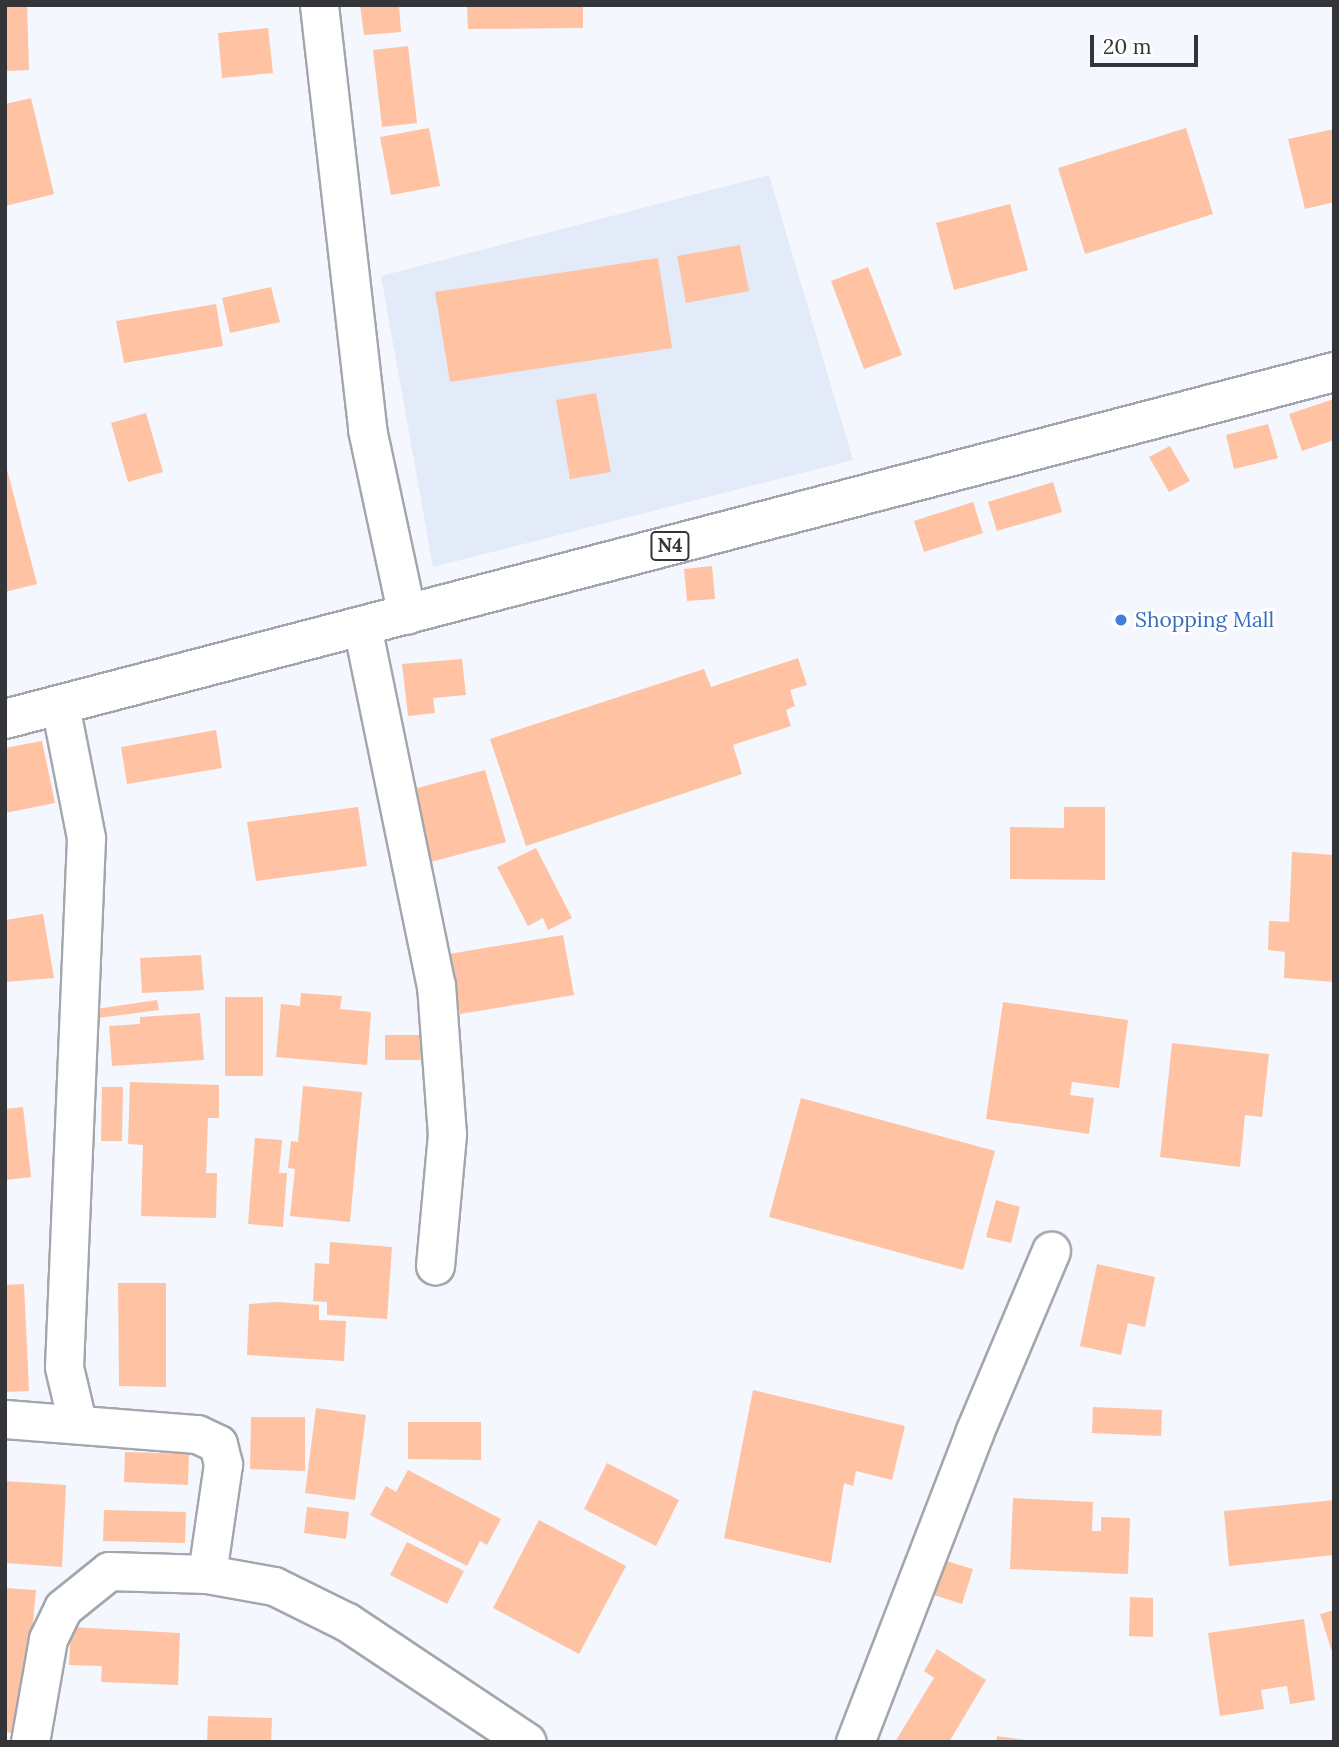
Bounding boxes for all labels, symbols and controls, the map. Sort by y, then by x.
scale bar [1094,21,1202,65]
text: 20 m [1103,33,1152,60]
road number: N4 [649,530,691,562]
place label: Shopping Mall [1135,607,1274,633]
marker: Shopping Mall [1113,612,1129,628]

